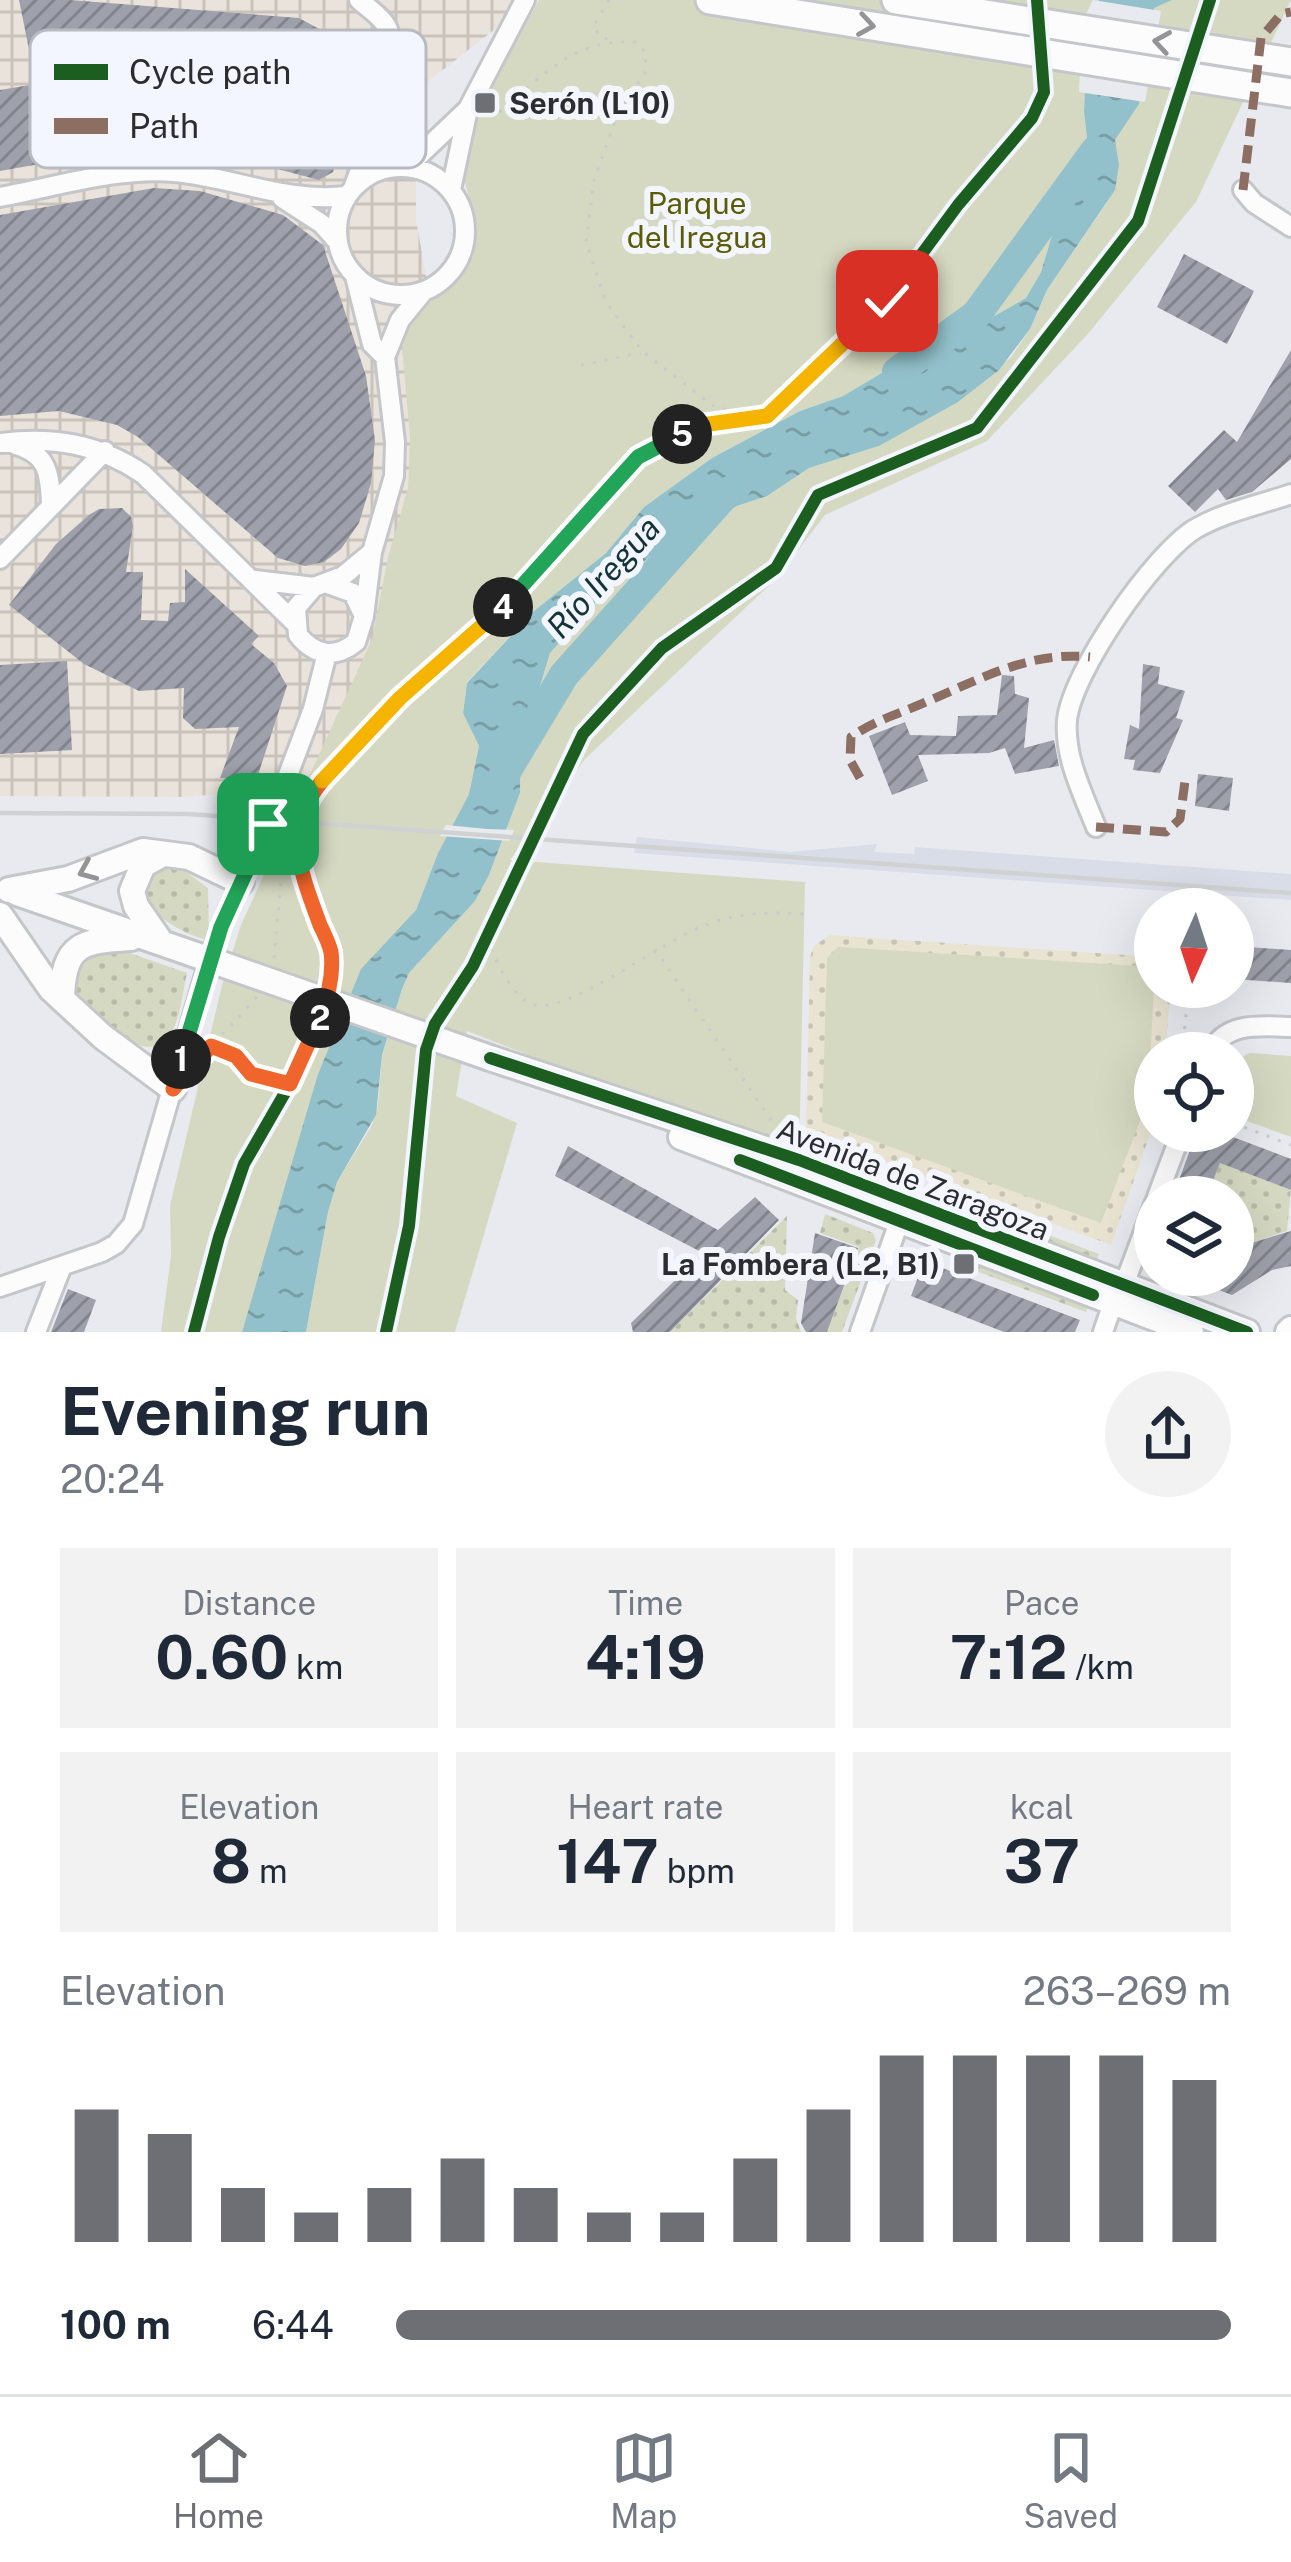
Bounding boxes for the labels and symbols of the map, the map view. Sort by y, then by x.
one-way arrow [856,12,876,37]
legend [30,30,426,168]
one-way arrow [1152,31,1172,56]
text: Cycle path [129,53,291,91]
place label: Serón (L10) [509,85,671,121]
marker: Serón (L10) [472,90,498,116]
text: Path [129,107,199,145]
park label: Parque del Iregua [627,185,767,255]
pin [836,250,938,352]
pin: 5 [652,404,712,464]
water label: Río Iregua [539,509,667,645]
pin: 4 [473,577,533,637]
pin [217,773,319,875]
one-way arrow [77,857,99,881]
north arrow [1134,888,1254,1008]
pin: 2 [290,988,350,1048]
pin: 1 [151,1029,211,1089]
street label: Avenida de Zaragoza [772,1110,1054,1248]
place label: La Fombera (L2, B1) [661,1246,940,1282]
marker: La Fombera (L2, B1) [951,1251,977,1277]

